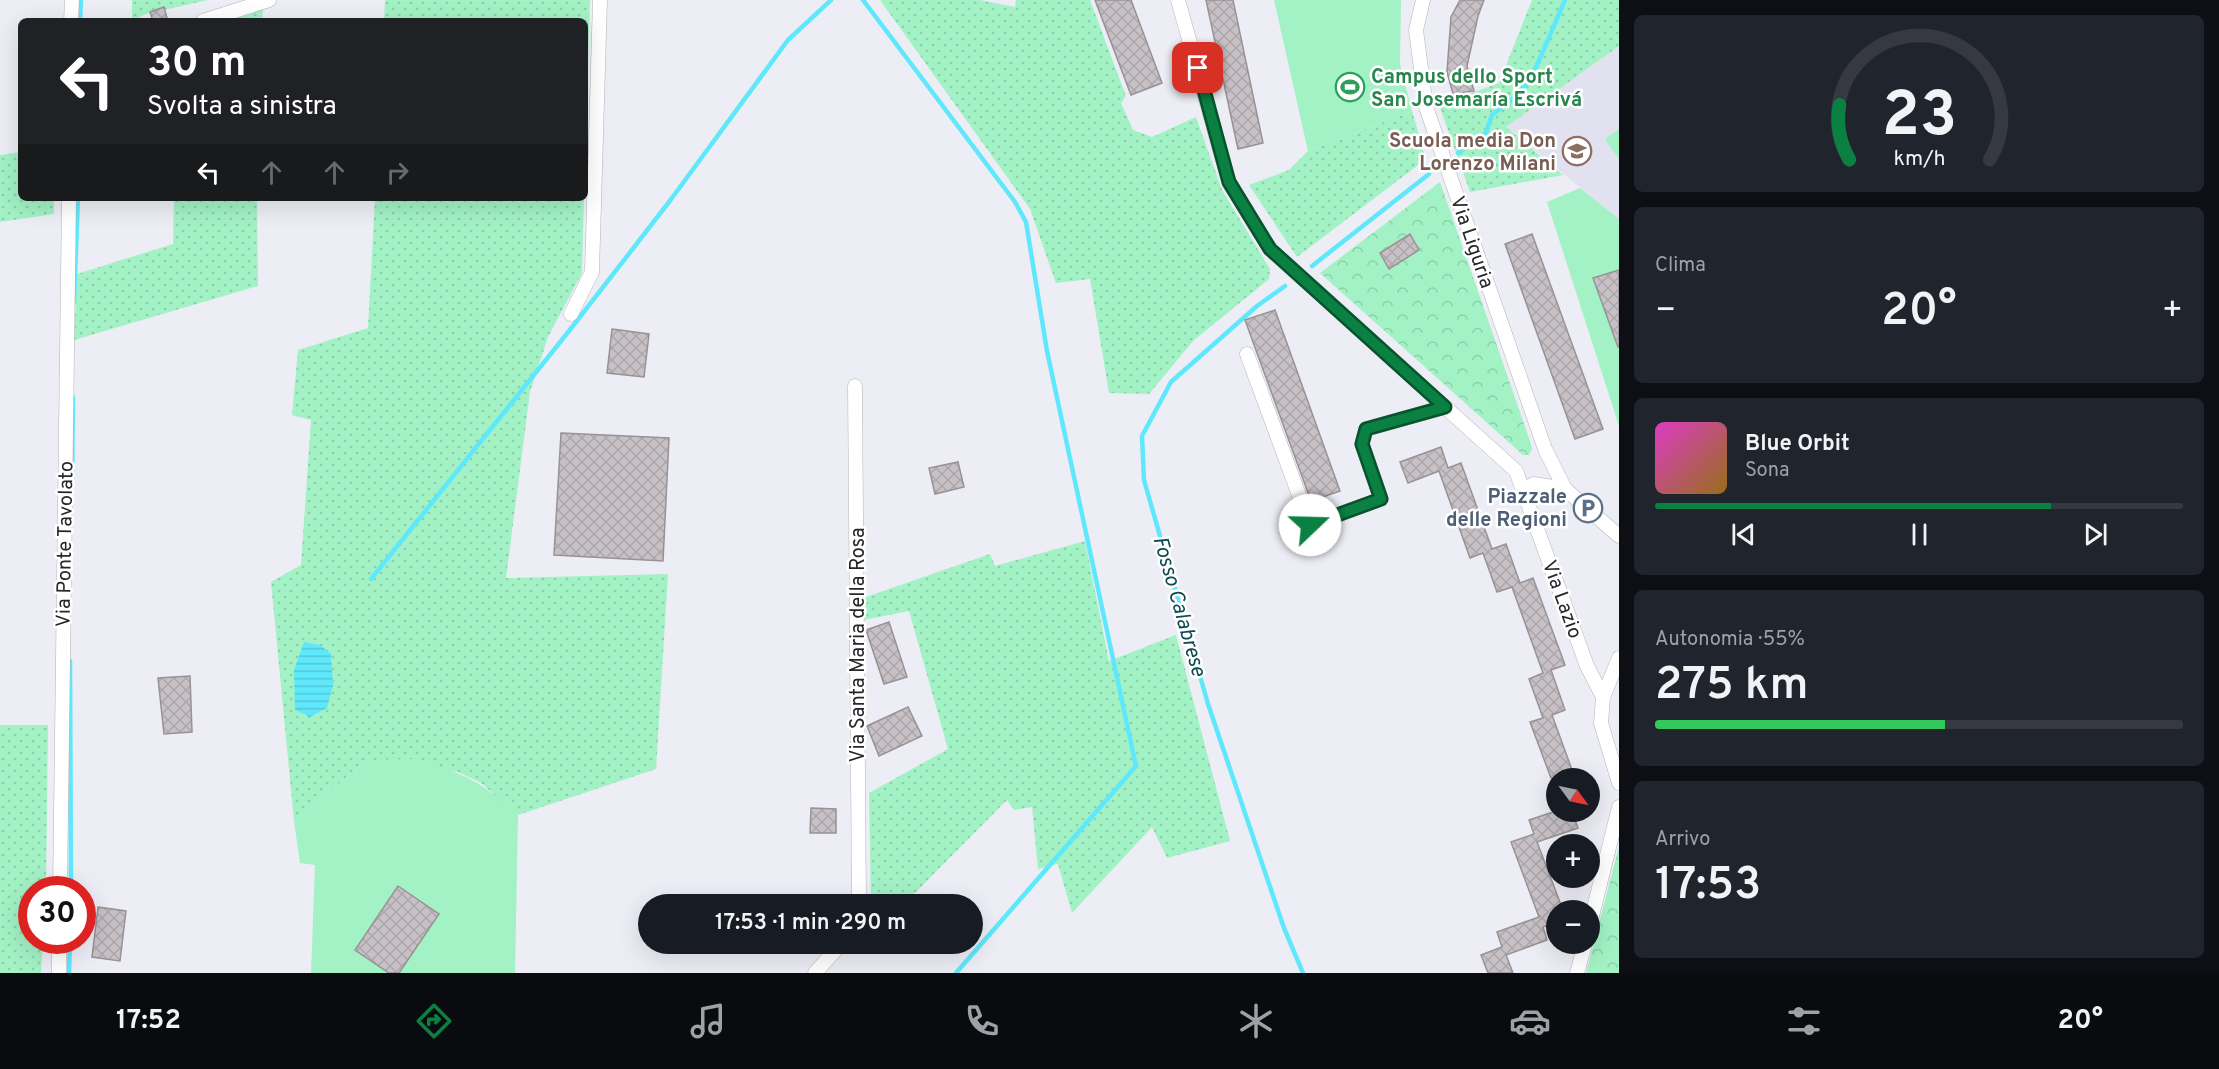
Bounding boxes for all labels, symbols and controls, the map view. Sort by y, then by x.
text: 30 m [147,38,246,91]
icon: left [48,42,126,120]
pin [1172,42,1223,93]
icon: arrive [1181,51,1214,84]
place label: Campus dello Sport San Josemaría Escrivá [1371,65,1582,114]
sports icon: Campus dello Sport San Josemaría Escrivá [1334,71,1366,103]
text: 23 [1881,79,1957,158]
text: Svolta a sinistra [147,90,337,124]
place label: Scuola media Don Lorenzo Milani [1389,129,1556,178]
school or university icon: Scuola media Don Lorenzo Milani [1561,135,1593,167]
text: km/h [1893,147,1945,174]
icon: left [192,156,225,189]
icon: ahead [255,156,288,189]
icon: ahead [318,156,351,189]
icon: right [381,156,414,189]
street label: Via Liguria [1443,193,1499,292]
text: Clima [1655,253,1706,279]
text: 20° [1881,284,1957,341]
text: − [1655,291,1676,333]
text: + [2162,291,2183,333]
text: Blue Orbit [1745,431,1850,458]
text: Sona [1745,458,1790,484]
street label: Via Ponte Tavolato [52,461,80,627]
place label: Piazzale delle Regioni [1446,485,1567,534]
parking icon: Piazzale delle Regioni [1572,492,1604,524]
position arrow [1278,493,1342,557]
icon: previous [1727,518,1760,551]
icon: pause [1903,518,1936,551]
icon: next [2079,518,2112,551]
street label: Via Santa Maria della Rosa [846,527,872,763]
water label: Fosso Calabrese [1146,533,1212,681]
street label: Via Lazio [1535,557,1587,642]
text: Autonomia · 55% [1655,627,1805,653]
text: 275 km [1655,658,1809,715]
north arrow [1546,768,1600,822]
map controls [1546,768,1600,954]
text: Arrivo [1655,827,1710,853]
button: + [1546,834,1600,888]
text: 17:53 [1655,858,1761,915]
speed limit sign: 30 [18,876,96,954]
button: − [1546,900,1600,954]
text: 17:53 · 1 min · 290 m [715,910,906,937]
icon: directions [413,1000,455,1042]
icon: music [687,1000,729,1042]
icon: phone [961,1000,1003,1042]
icon: climate [1235,1000,1277,1042]
icon: car [1509,1000,1551,1042]
icon: filters [1783,1000,1825,1042]
text: 17:52 [116,1004,181,1038]
text: 20° [2057,1004,2103,1038]

